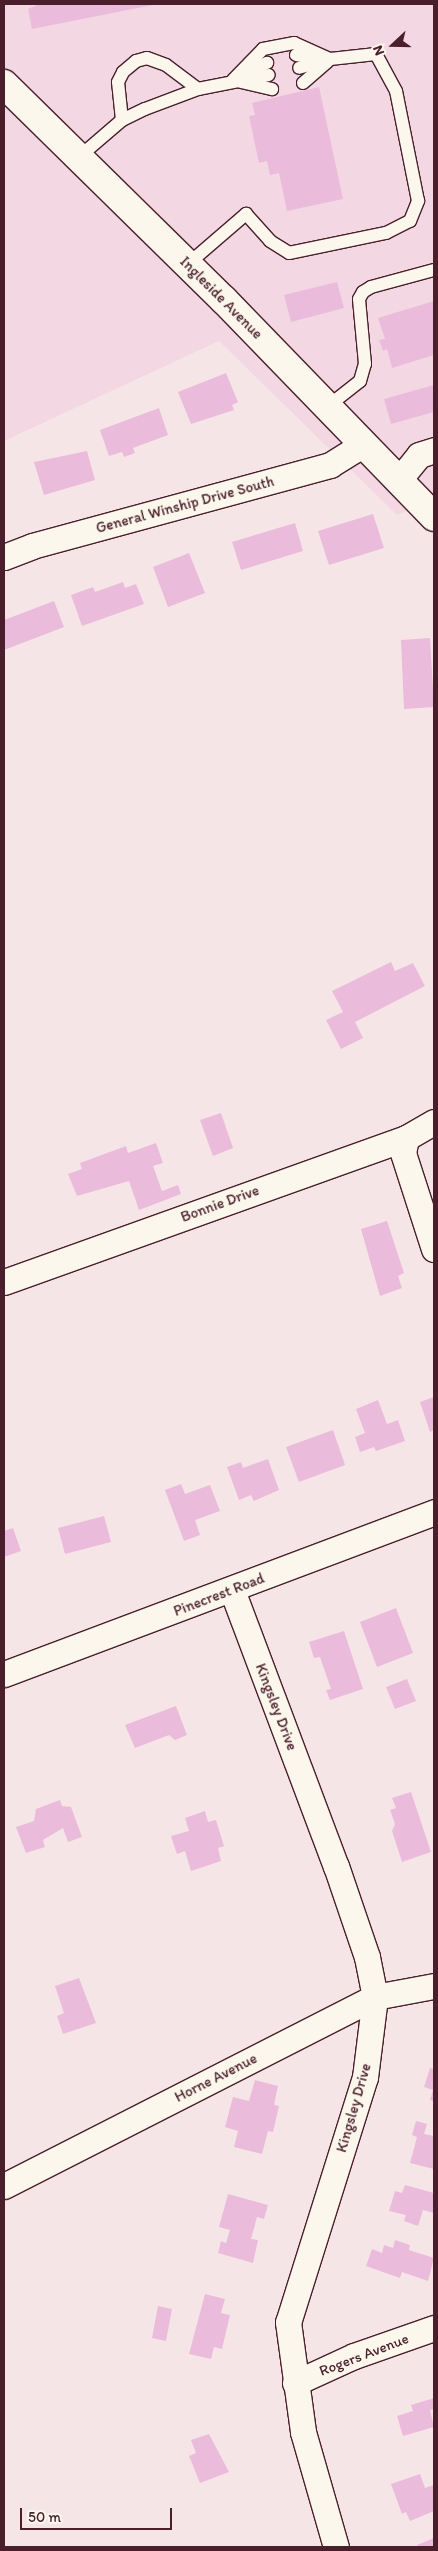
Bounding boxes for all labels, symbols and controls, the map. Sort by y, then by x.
north arrow [368,20,418,70]
text: N [369,43,388,58]
street label: Ingleside Avenue [176,253,266,343]
street label: General Winship Drive South [94,473,276,537]
street label: Bonnie Drive [178,1182,262,1226]
street label: Pinecrest Road [171,1569,267,1621]
street label: Kingsley Drive [251,1661,301,1753]
street label: Horne Avenue [172,2050,260,2106]
street label: Kingsley Drive [333,2061,375,2155]
street label: Rogers Avenue [317,2330,411,2380]
scale bar [22,2498,175,2530]
text: 50 m [28,2508,61,2526]

